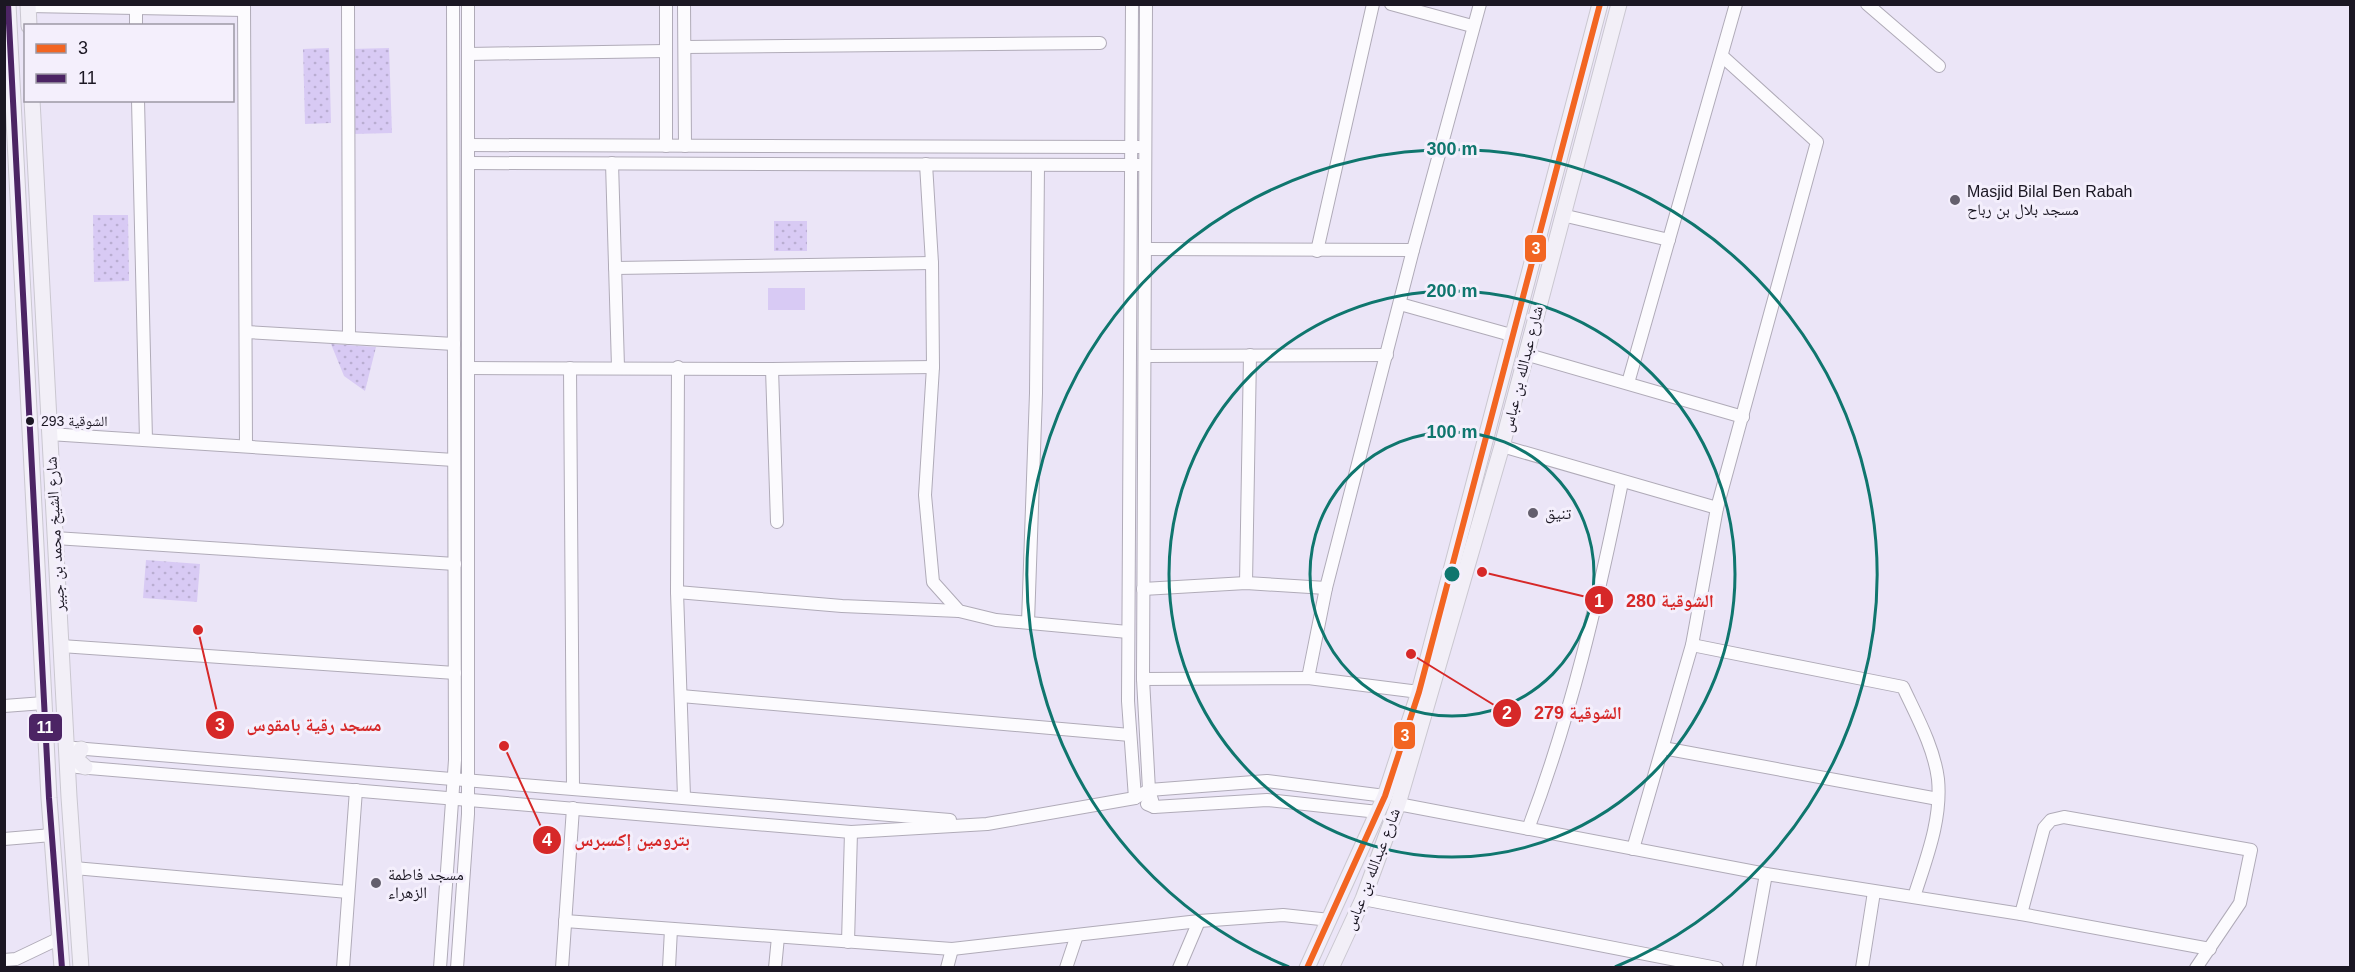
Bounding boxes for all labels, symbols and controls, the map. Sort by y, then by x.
legend [24,24,234,102]
text: 3 [78,38,88,58]
text: 11 [78,68,97,88]
text: 300 m [1426,139,1478,159]
place label: Masjid Bilal Ben Rabah مسجد بلال بن رباح [1967,183,2132,220]
marker: Masjid Bilal Ben Rabah مسجد بلال بن رباح [1948,193,1962,207]
line badge: 3 [1524,234,1547,263]
text: 3 [1532,240,1541,257]
text: 200 m [1426,281,1478,301]
street label: شارع عبدالله بن عباس [1498,304,1548,434]
place label: الشوقية 293 [41,413,108,430]
marker: الشوقية 293 [24,415,36,427]
text: 100 m [1426,422,1478,442]
street label: شارع الشيخ محمد بن جبير [42,456,70,613]
place label: تنيق [1545,505,1571,524]
marker: تنيق [1526,506,1540,520]
centre of rings [1442,564,1462,584]
callout: الشوقية 280 [1584,582,1726,618]
text: 1 [1594,591,1604,611]
text: الشوقية 280 [1626,591,1714,611]
callout: الشوقية 279 [1492,695,1634,731]
text: 2 [1502,703,1512,723]
text: الشوقية 279 [1534,703,1622,723]
callout: مسجد رقية بامقوس [205,707,394,743]
line badge: 11 [28,713,63,742]
text: 3 [215,715,225,735]
text: مسجد رقية بامقوس [247,715,381,736]
text: 11 [37,719,54,736]
line badge: 3 [1393,721,1416,750]
text: 3 [1401,727,1410,744]
street label: شارع عبدالله بن عباس [1341,806,1405,933]
callout: بترومين إكسبرس [532,822,701,858]
text: 4 [542,830,552,850]
text: بترومين إكسبرس [574,830,690,851]
place label: مسجد فاطمة الزهراء [388,866,464,902]
marker: مسجد فاطمة الزهراء [369,876,383,890]

